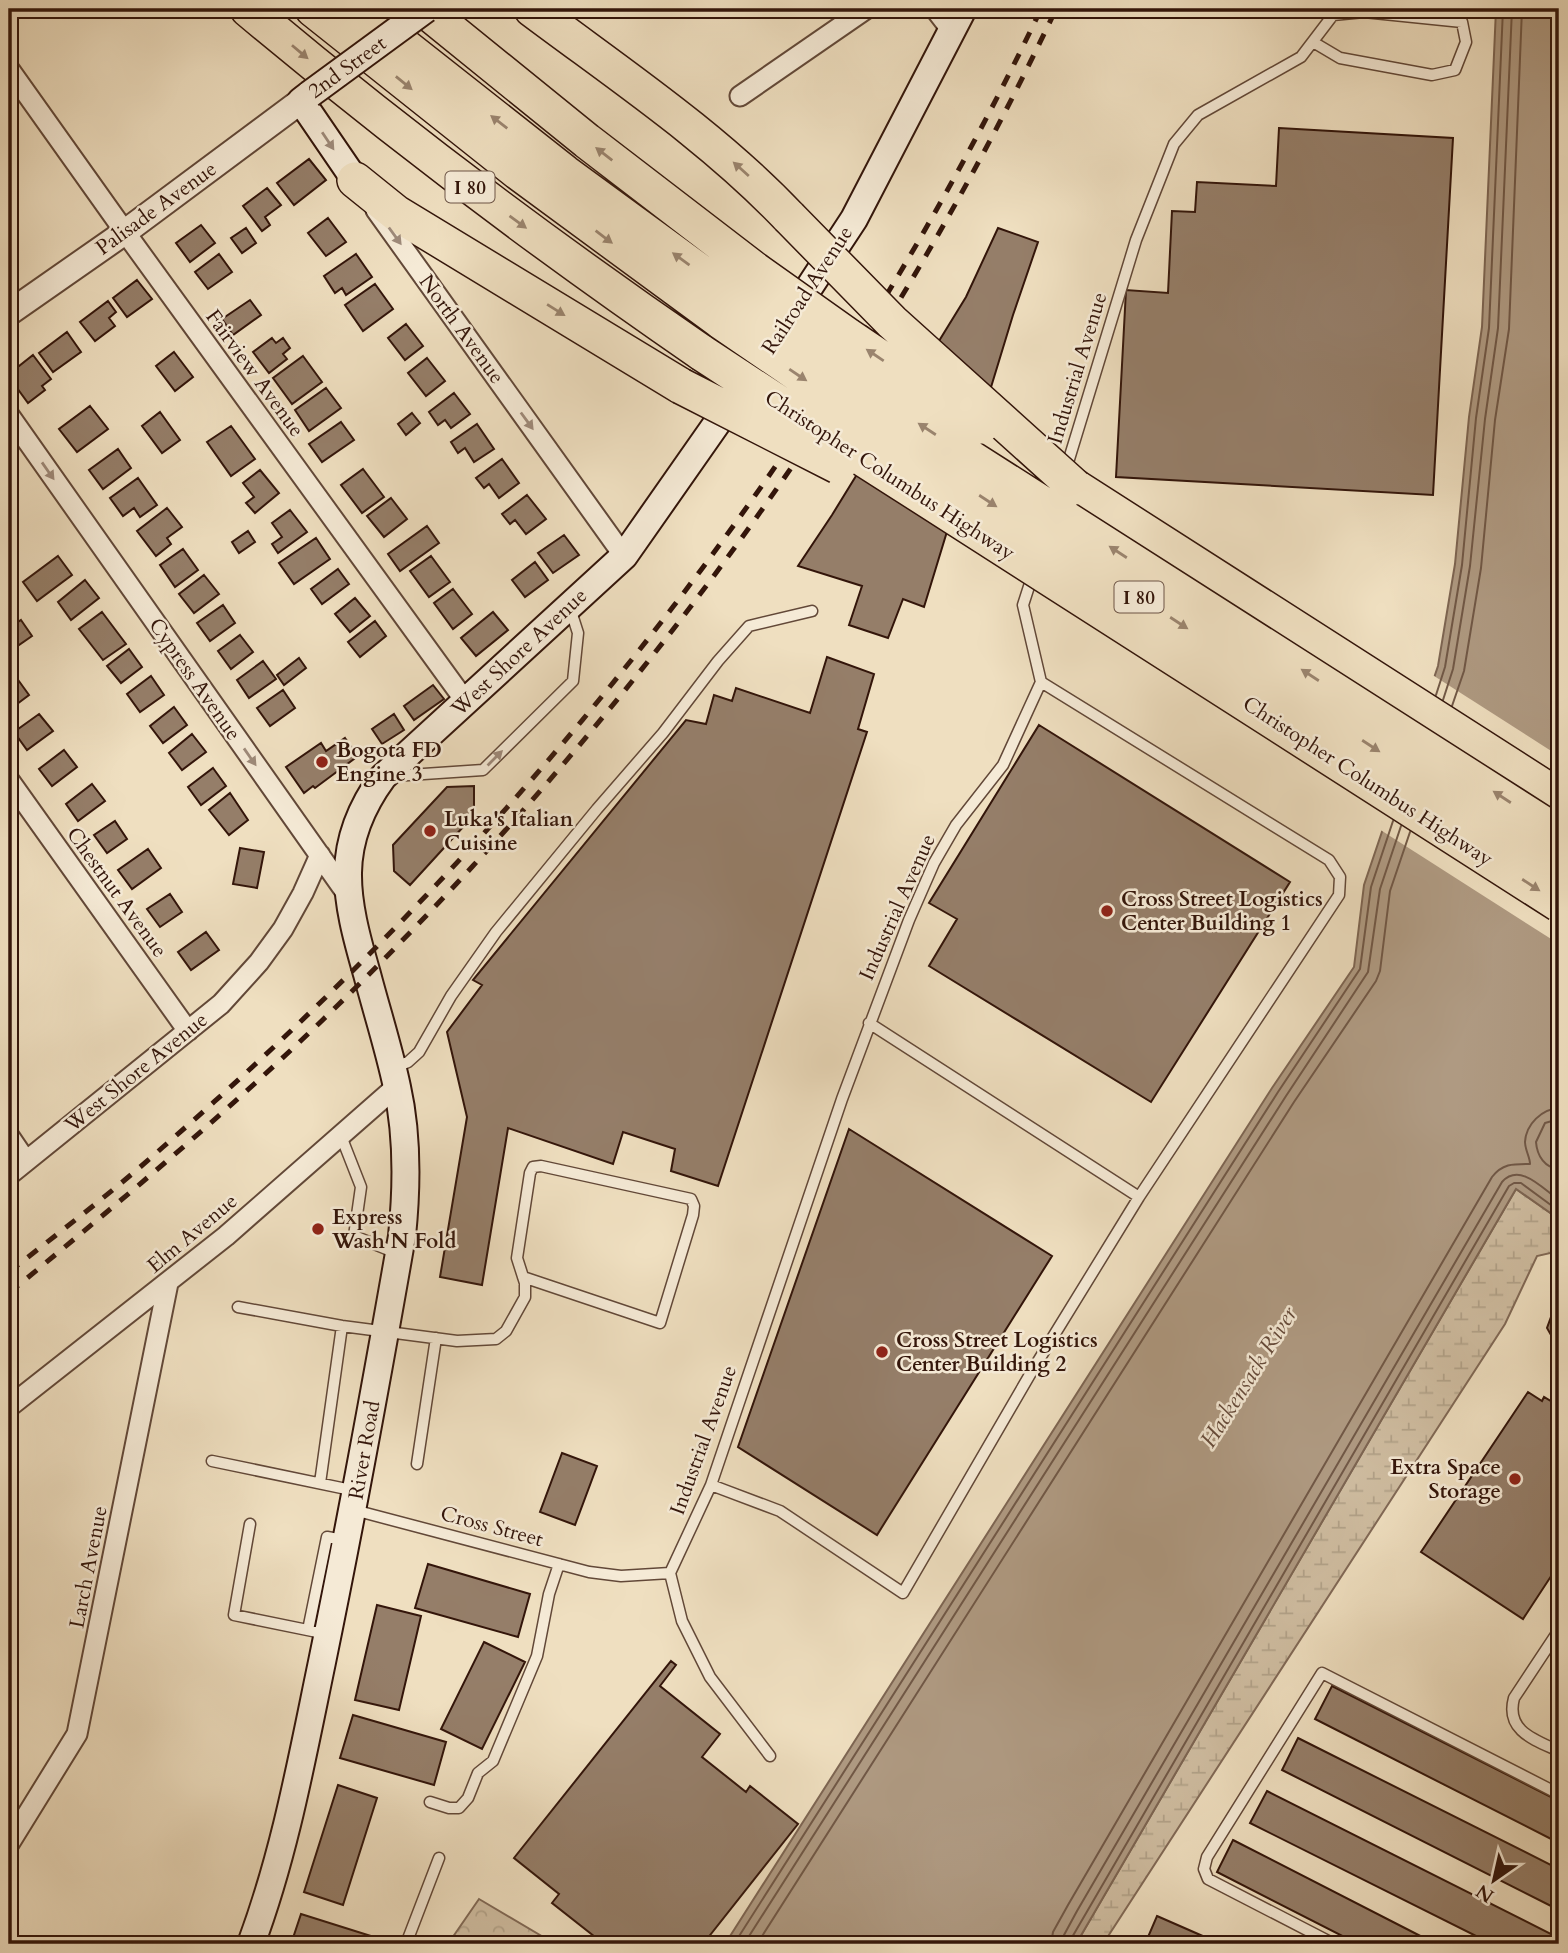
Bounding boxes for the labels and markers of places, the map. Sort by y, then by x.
place label: Bogota FD Engine 3 [336,736,442,789]
marker: Bogota FD Engine 3 [314,754,330,770]
place label: Luka's Italian Cuisine [444,805,574,858]
marker: Luka's Italian Cuisine [422,823,438,839]
place label: Cross Street Logistics Center Building 1 [1121,885,1323,938]
marker: Cross Street Logistics Center Building 1 [1099,903,1115,919]
place label: Express Wash N Fold [331,1203,456,1256]
marker: Express Wash N Fold [310,1221,326,1237]
place label: Cross Street Logistics Center Building 2 [896,1326,1098,1379]
marker: Cross Street Logistics Center Building 2 [874,1344,890,1360]
place label: Extra Space Storage [1390,1453,1501,1506]
marker: Extra Space Storage [1507,1471,1523,1487]

